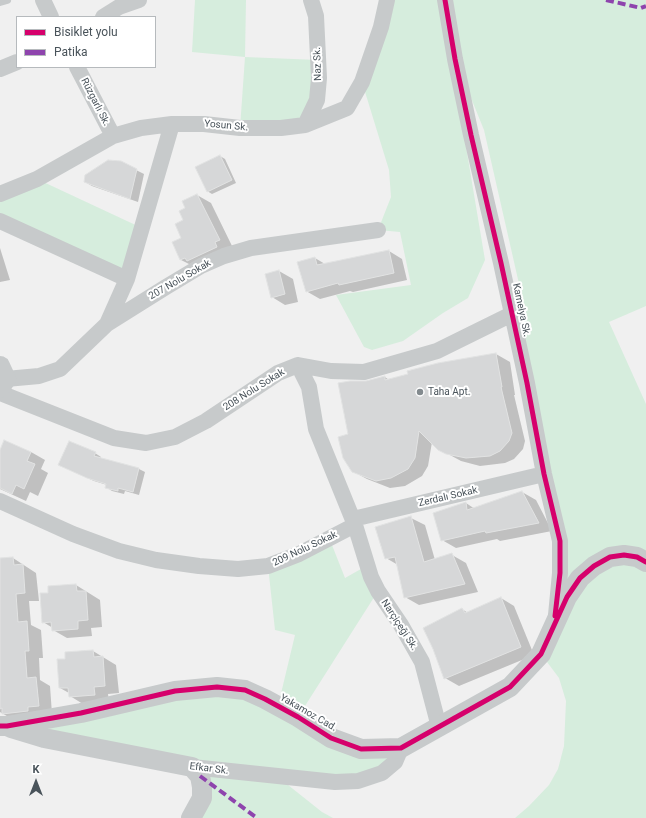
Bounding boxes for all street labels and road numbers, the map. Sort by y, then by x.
street label: Naz Sk. [311,47,325,81]
street label: Rüzgarlı Sk. [78,76,112,128]
street label: Yosun Sk. [204,118,248,134]
street label: 207 Nolu Sokak [147,257,213,303]
street label: Kamelya Sk. [509,282,533,338]
street label: 208 Nolu Sokak [221,366,287,414]
street label: Zerdalı Sokak [417,484,479,510]
street label: 209 Nolu Sokak [271,529,339,569]
street label: Narçiçeği Sk. [378,597,420,653]
street label: Yakamoz Cad. [277,692,339,734]
street label: Efkar Sk. [189,761,229,777]

